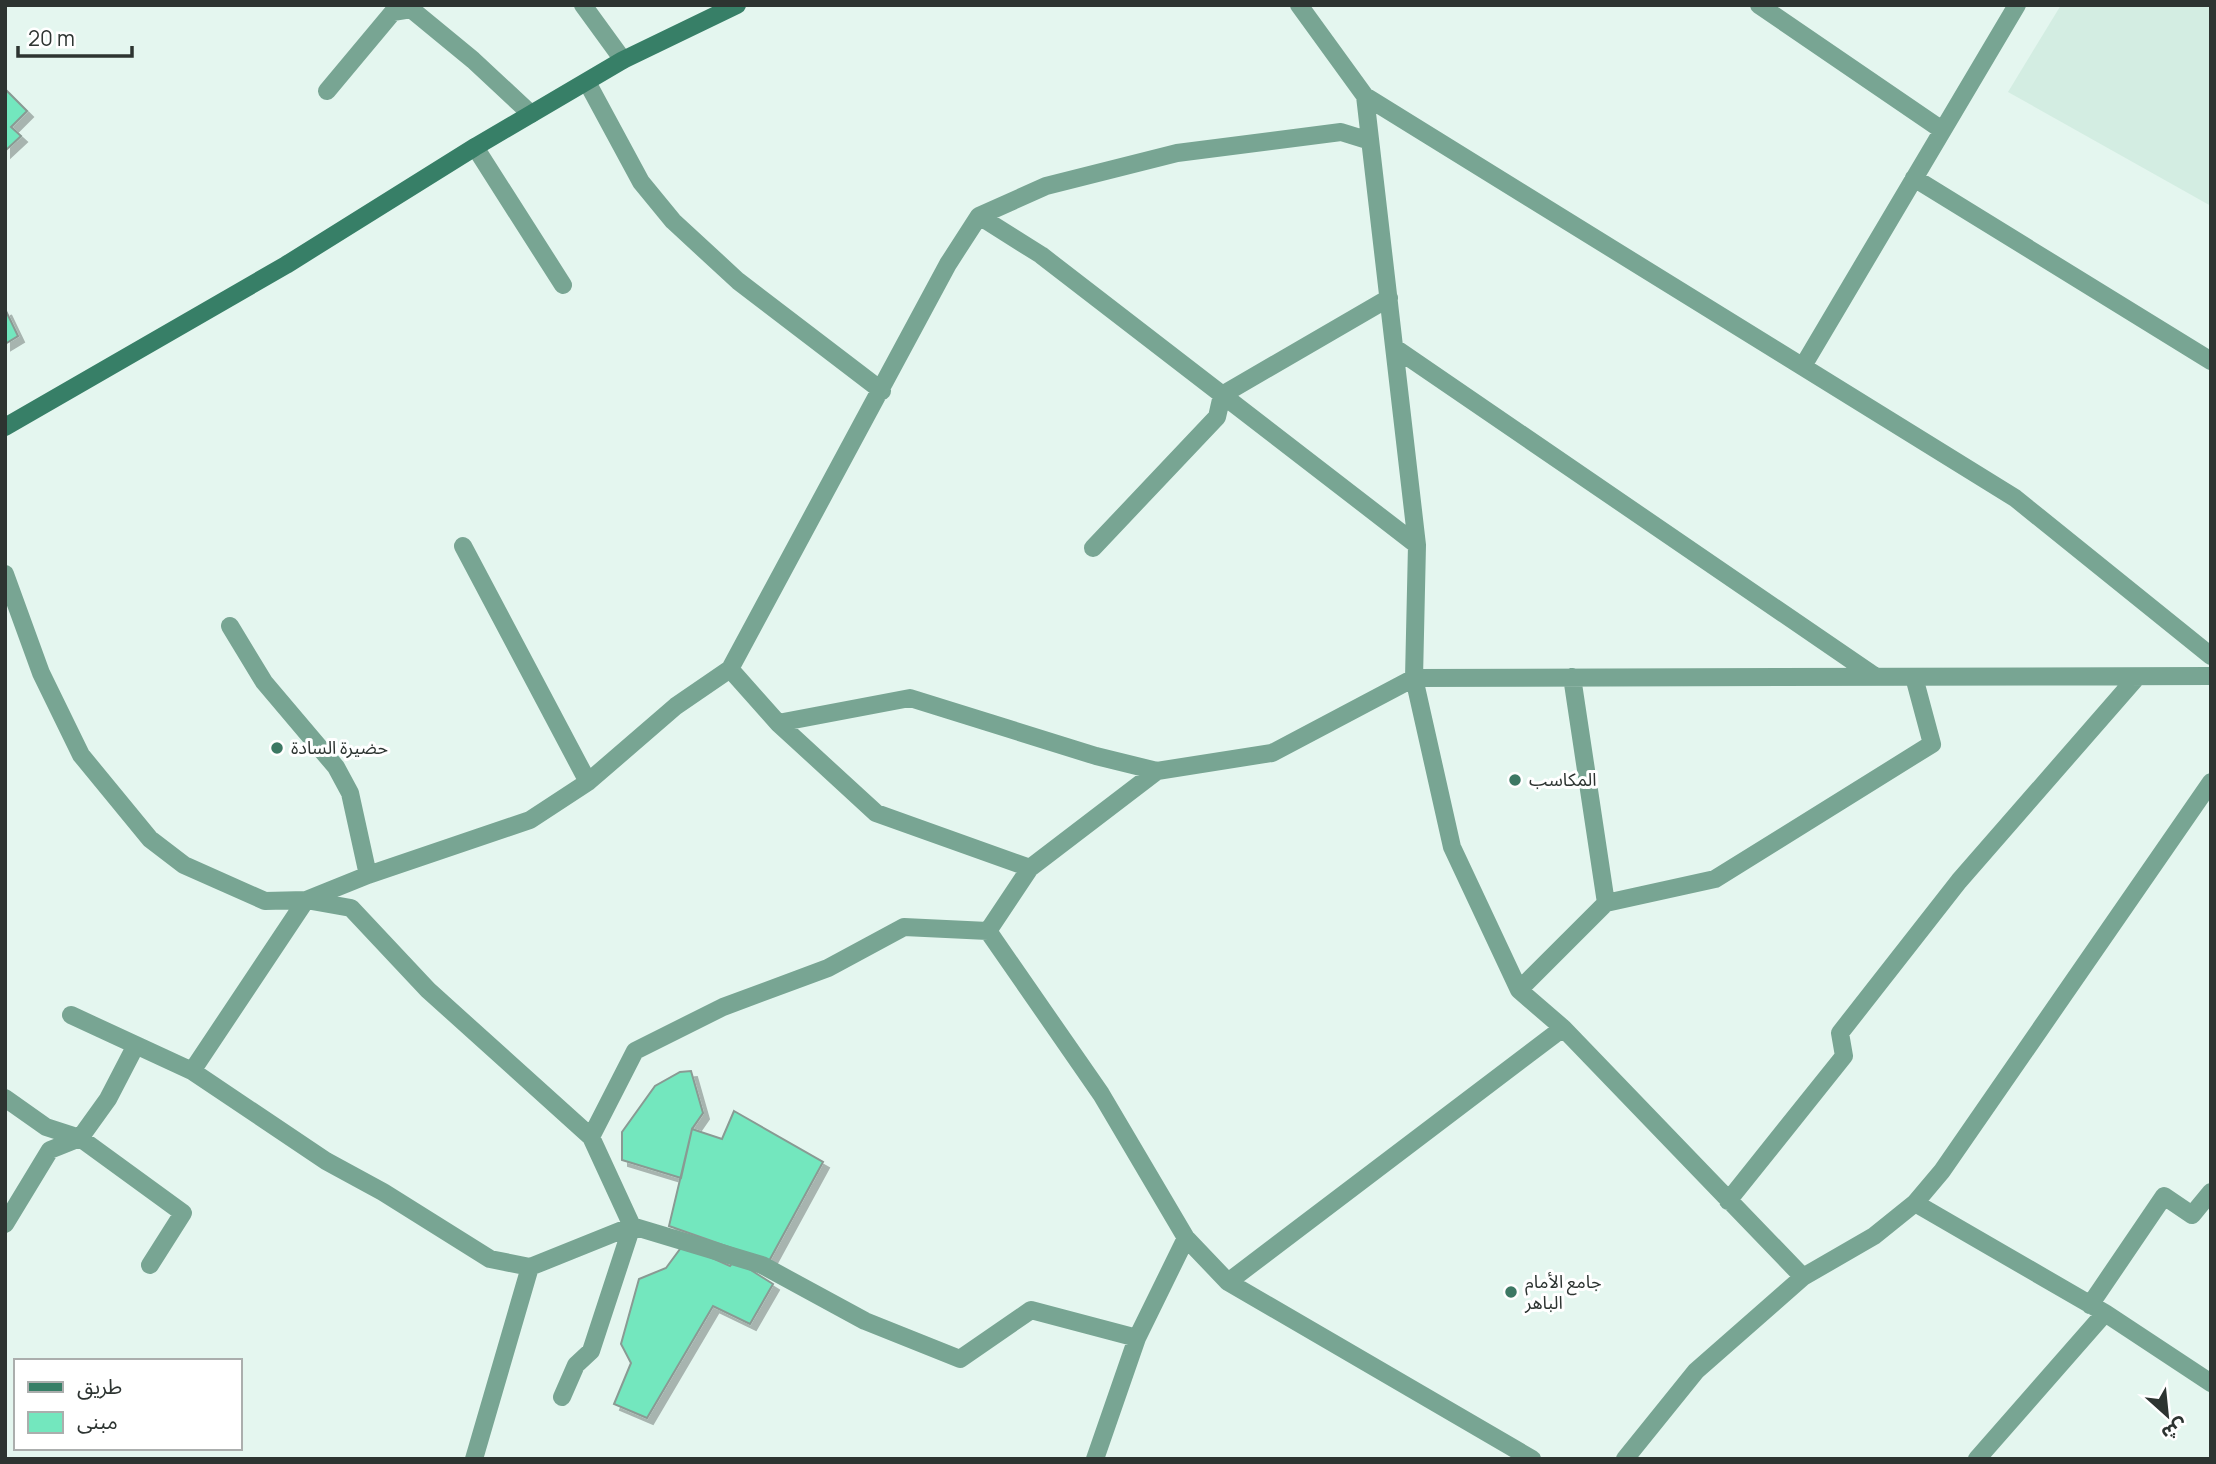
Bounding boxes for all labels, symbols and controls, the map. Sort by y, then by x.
scale bar [18,14,131,58]
text: 20 m [28,24,75,52]
place label: حضيرة السادة [291,735,388,759]
marker: حضيرة السادة [269,740,285,756]
place label: المكاسب [1529,767,1597,791]
marker: المكاسب [1507,772,1523,788]
place label: جامع الأمام الباهر [1524,1269,1602,1314]
marker: جامع الأمام الباهر [1503,1284,1519,1300]
legend [14,1359,242,1450]
text: طريق [77,1372,122,1400]
north arrow [2132,1380,2202,1450]
text: مبنى [77,1407,118,1435]
text: ش [2157,1413,2192,1448]

